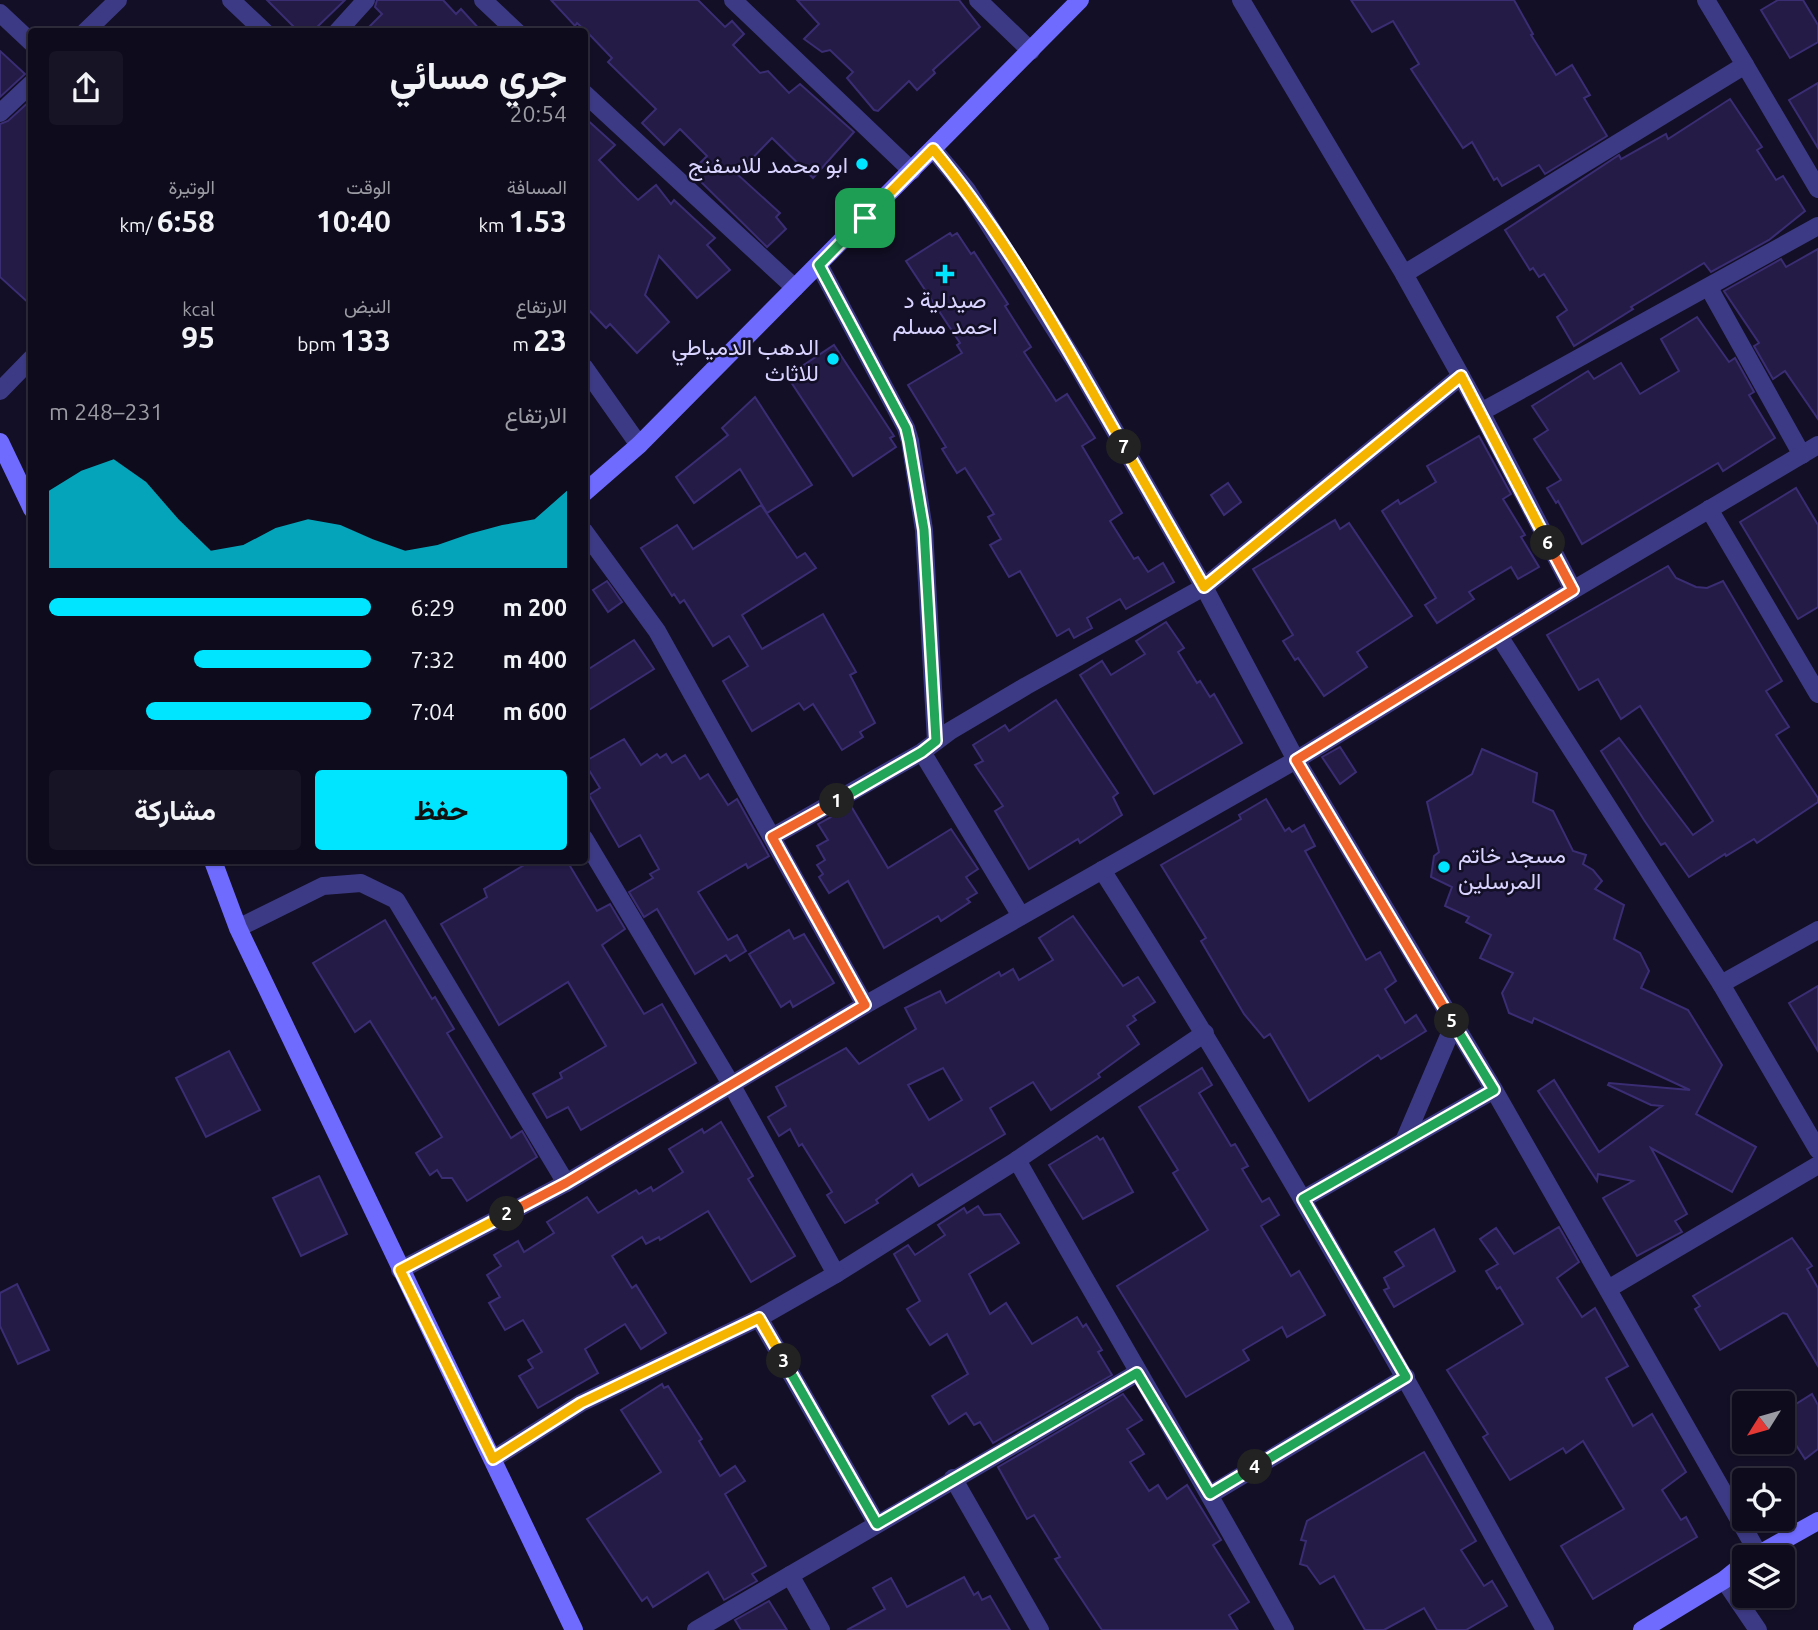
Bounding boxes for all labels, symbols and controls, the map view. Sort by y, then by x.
button: share [49,51,123,125]
text: جري مسائي [389,54,567,96]
text: 20:54 [509,101,567,126]
place label: ابو محمد للاسفنج [688,152,848,181]
marker: ابو محمد للاسفنج [854,156,870,172]
text: الوتيرة [169,176,215,198]
text: الوقت [346,176,391,198]
text: المسافة [507,176,567,198]
pin [835,188,895,248]
icon: arrive [846,199,884,237]
text: 6:58 [157,204,215,238]
text: 10:40 [316,204,391,238]
text: 1.53 [509,204,567,238]
text: /km [120,214,157,236]
text: km [479,214,509,236]
marker: صيدلية د احمد مسلم [937,266,953,282]
place label: صيدلية د احمد مسلم [893,287,998,341]
text: النبض [344,295,391,317]
text: الارتفاع [515,295,567,317]
text: kcal [182,298,215,320]
text: 95 [181,320,215,354]
text: 133 [340,323,391,357]
text: 23 [533,323,567,357]
text: bpm [297,333,340,355]
text: m [512,333,533,355]
place label: الدهب الدمياطي للاثاث [671,334,819,385]
marker: الدهب الدمياطي للاثاث [825,351,841,367]
text: 231–248 m [49,399,163,424]
text: الارتفاع [505,402,567,427]
pin: 7 [1106,430,1142,464]
text: 7 [1118,435,1129,457]
pin: 6 [1530,526,1566,560]
text: 6 [1542,531,1553,553]
text: 6:29 [410,595,455,620]
text: 200 m [503,595,567,620]
text: 7:32 [410,647,455,672]
text: 400 m [503,647,567,672]
text: 7:04 [410,699,455,724]
text: 600 m [503,699,567,724]
button: مشاركة [49,770,301,850]
button: حفظ [315,770,567,850]
pin: 1 [820,784,854,818]
text: 1 [831,789,842,811]
place label: مسجد خاتم المرسلين [1458,842,1566,896]
marker: مسجد خاتم المرسلين [1436,859,1452,875]
pin: 5 [1434,1004,1470,1038]
text: 5 [1446,1009,1457,1031]
pin: 2 [490,1196,524,1232]
text: 2 [501,1202,512,1224]
pin: 3 [766,1344,802,1378]
text: 3 [778,1349,789,1371]
north arrow [1732,1391,1796,1454]
map controls [1732,1391,1795,1608]
pin: 4 [1238,1450,1272,1484]
text: 4 [1249,1455,1260,1477]
button: locate [1732,1468,1795,1531]
button: layers [1732,1545,1795,1608]

